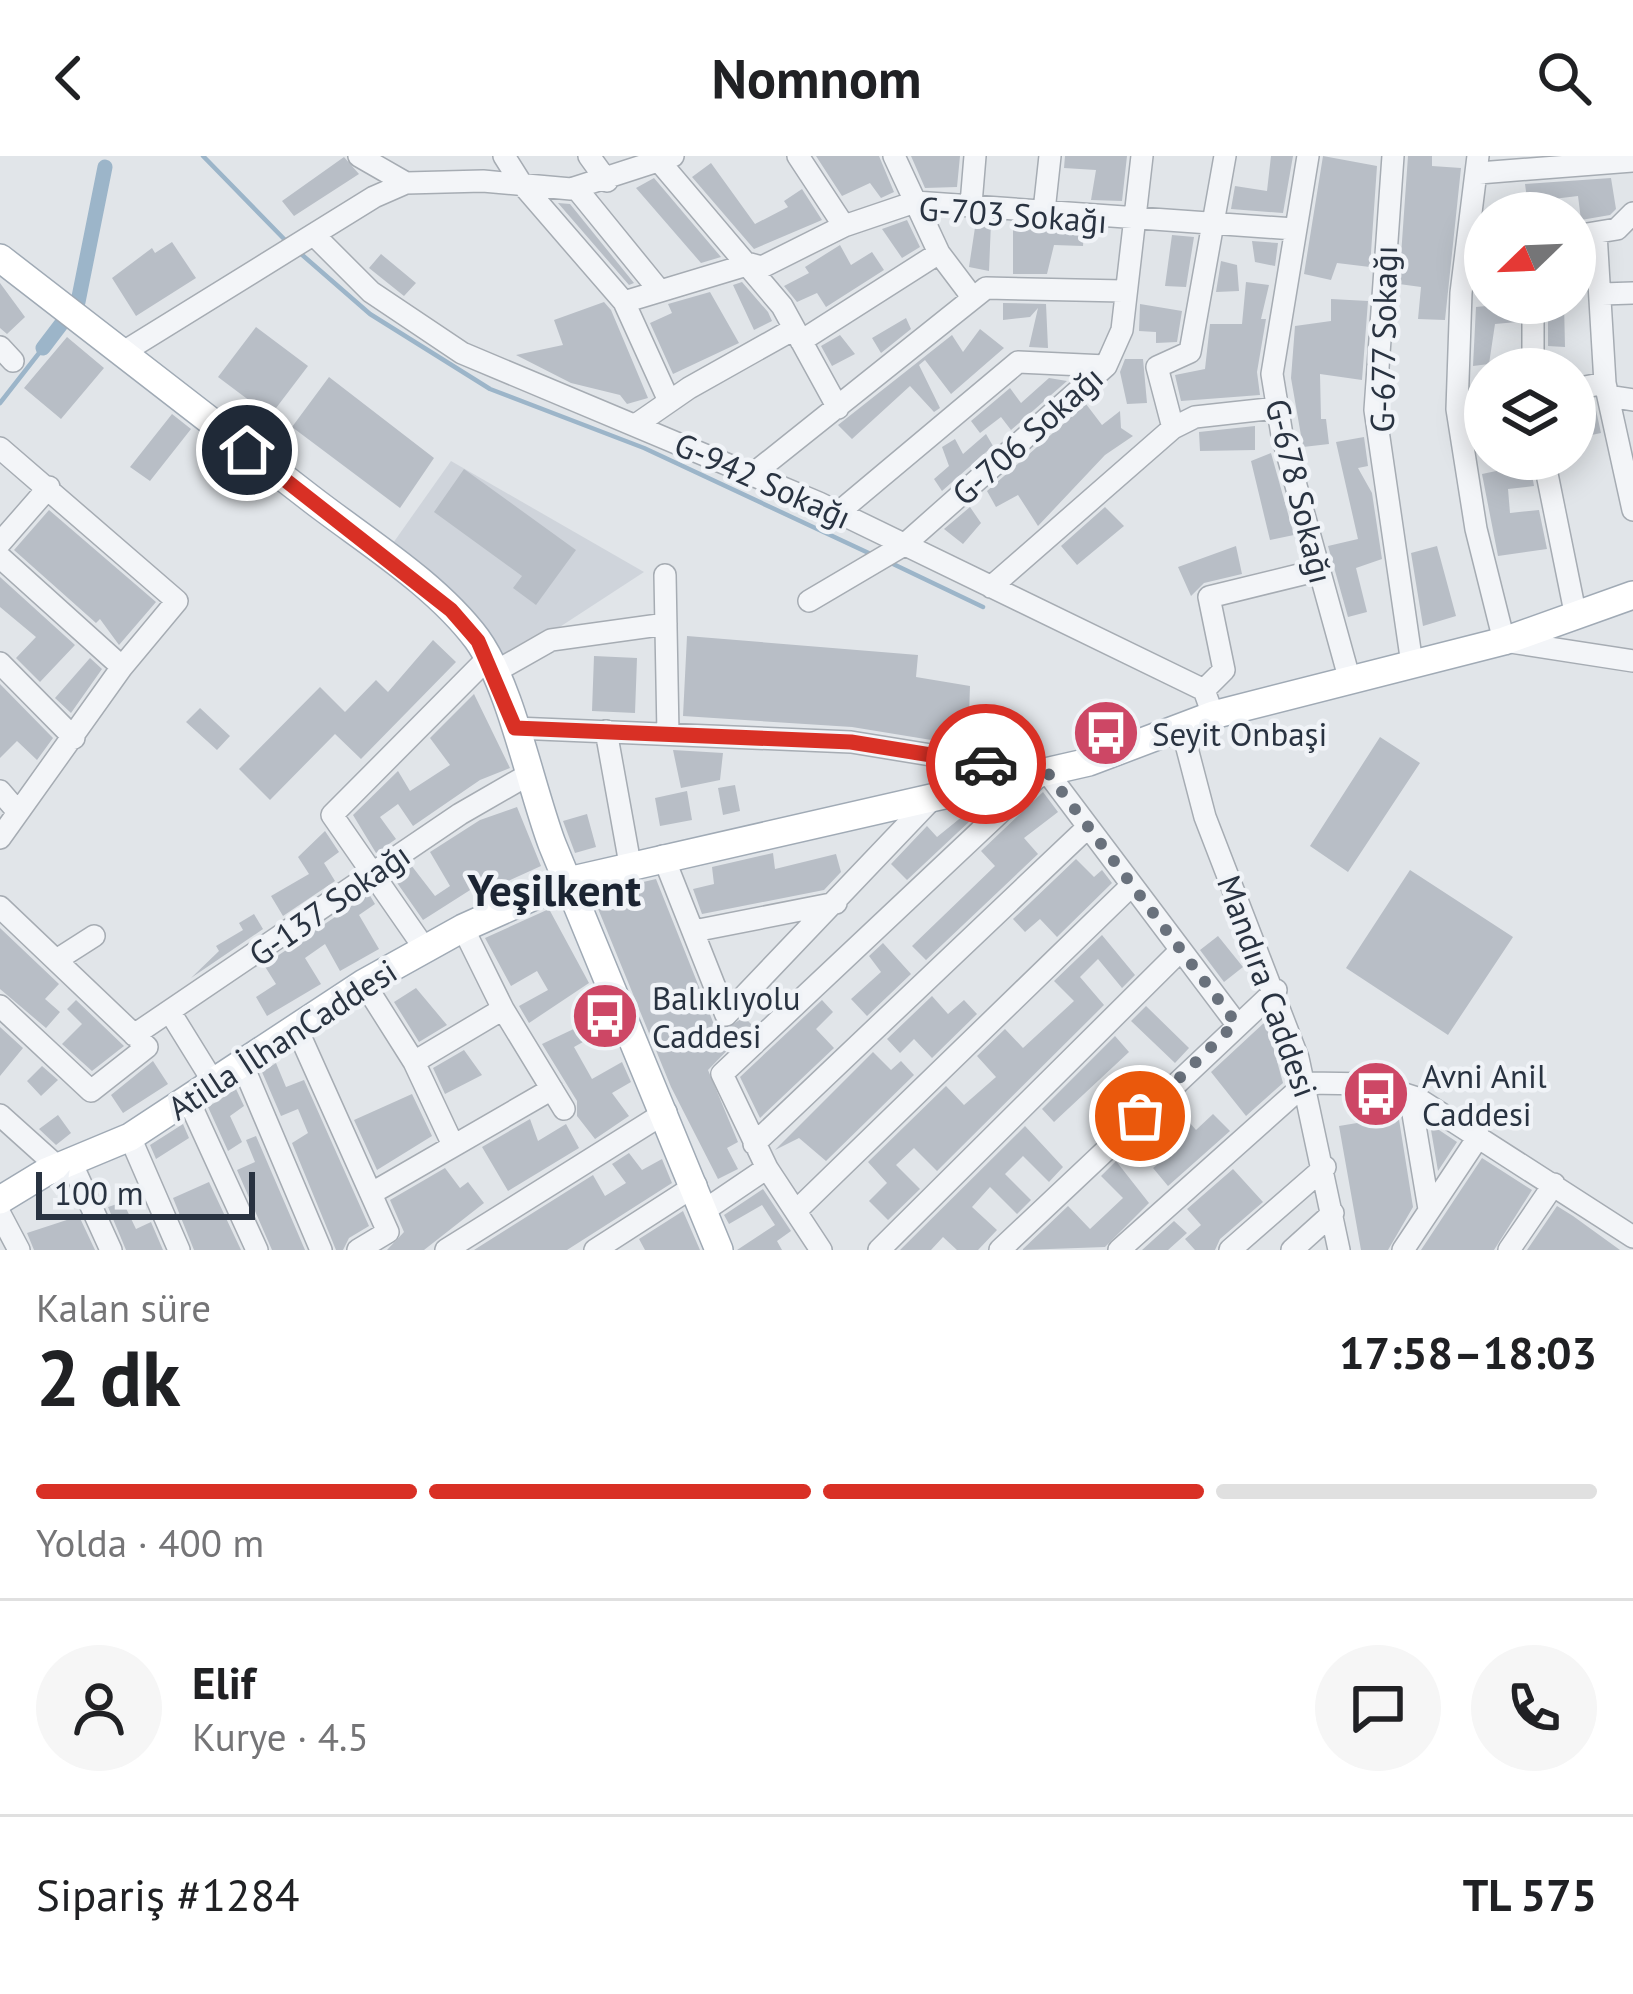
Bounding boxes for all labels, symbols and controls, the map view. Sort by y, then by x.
text: Nomnom [712,43,921,113]
icon: back [36,45,102,111]
icon: search [1531,45,1597,111]
street label: G-703 Sokağı [917,186,1109,242]
north arrow [1464,192,1596,324]
map controls [1464,192,1596,480]
street label: G-677 Sokağı [1360,245,1406,433]
button: layers [1464,348,1596,480]
street label: G-706 Sokağı [942,356,1112,514]
street label: G-678 Sokağı [1256,394,1344,588]
pin [196,399,298,501]
icon: home [214,417,280,483]
street label: G-942 Sokağı [668,422,858,538]
bus stop icon: Seyit Onbaşi [1071,698,1141,768]
courier [926,704,1046,824]
place label: Seyit Onbaşi [1152,712,1327,755]
icon: car [953,731,1019,797]
street label: G-137 Sokağı [240,833,418,975]
district label: Yeşilkent [466,860,641,918]
street label: Mandıra Caddesi [1208,869,1328,1103]
street label: Atilla İlhanCaddesi [159,949,405,1129]
place label: Balıklıyolu Caddesi [652,976,801,1057]
bus stop icon: Balıklıyolu Caddesi [570,981,640,1051]
place label: Avni Anil Caddesi [1422,1054,1547,1135]
bus stop icon: Avni Anil Caddesi [1341,1059,1411,1129]
pin [1089,1065,1191,1167]
icon: bag [1107,1083,1173,1149]
scale bar [36,1166,255,1219]
text: 100 m [54,1171,144,1214]
text: Kalan süre [36,1282,211,1333]
text: 17:58–18:03 [1339,1323,1597,1381]
text: 2 dk [36,1327,180,1428]
text: Yolda · 400 m [36,1517,264,1568]
button: person [36,1645,162,1771]
button: chat [1315,1645,1441,1771]
button: phone [1471,1645,1597,1771]
text: Elif [192,1653,255,1711]
text: Kurye · 4.5 [192,1711,369,1762]
text: Sipariş #1284 [36,1865,300,1923]
text: TL 575 [1463,1865,1597,1923]

